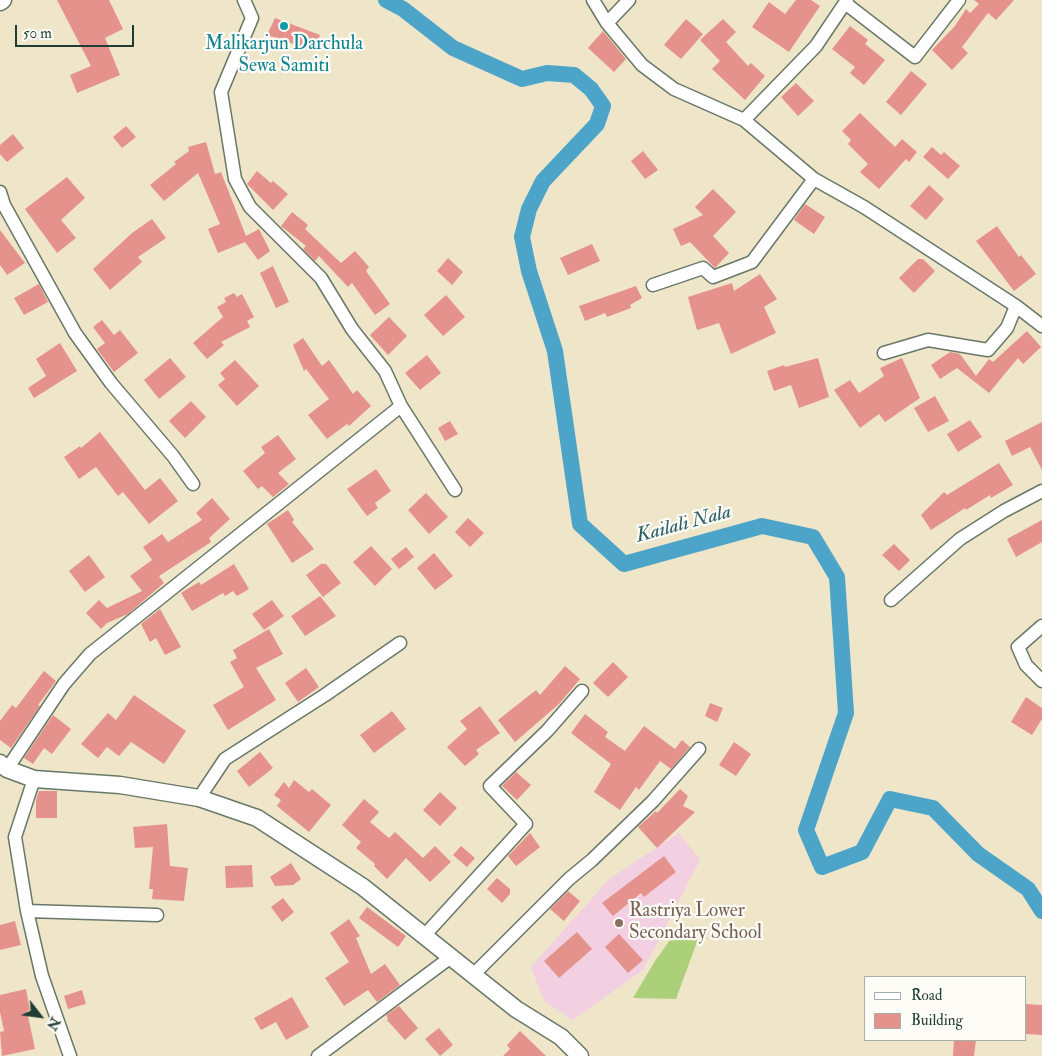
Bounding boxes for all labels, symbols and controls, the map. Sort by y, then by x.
scale bar [18,15,136,47]
marker: Malikarjun Darchula Sewa Samiti [278,20,290,32]
text: 50 m [23,24,52,43]
place label: Malikarjun Darchula Sewa Samiti [205,34,363,78]
water label: Kailali Nala [634,501,734,549]
place label: Rastriya Lower Secondary School [629,901,762,945]
marker: Rastriya Lower Secondary School [613,917,625,929]
legend [864,976,1027,1041]
text: Road [911,986,942,1005]
north arrow [15,991,65,1041]
text: Building [911,1011,963,1030]
text: N [43,1014,64,1033]

